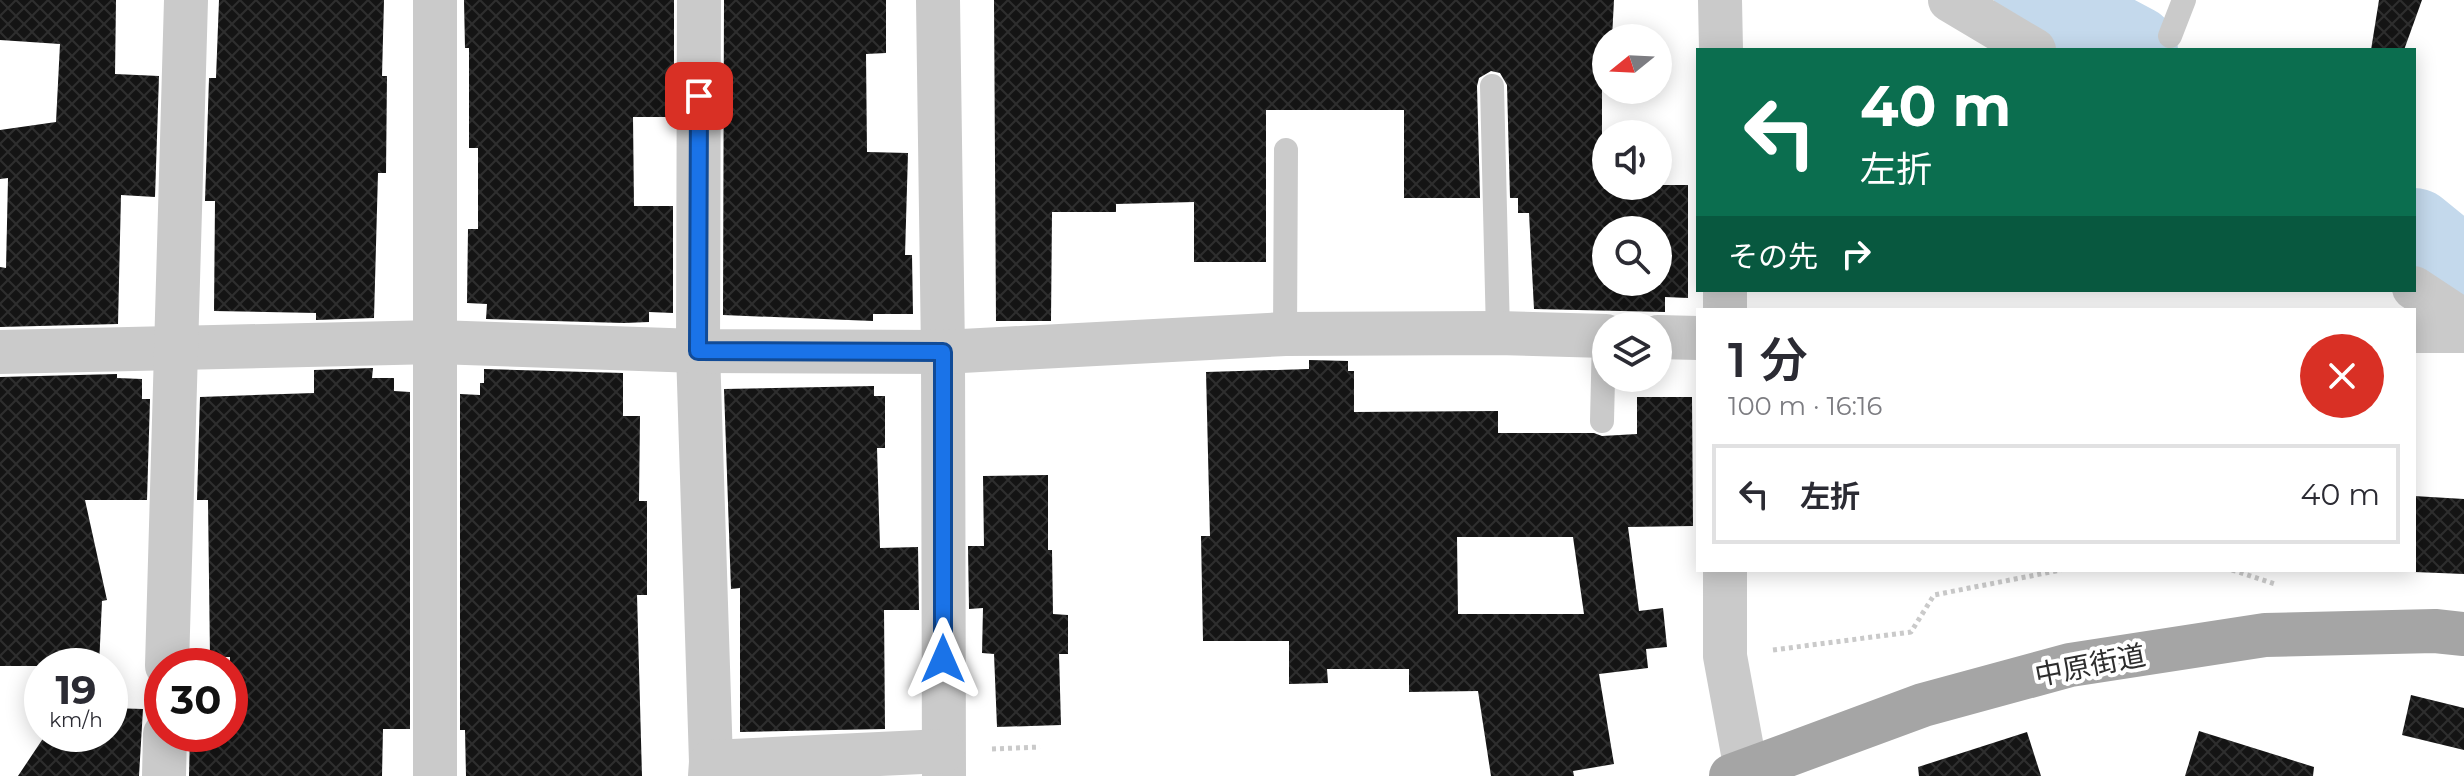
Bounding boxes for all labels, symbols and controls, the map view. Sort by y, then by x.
north arrow [1592,24,1672,104]
map controls [1592,24,1672,392]
pin [665,62,733,130]
text: 40 m [1860,72,2011,140]
icon: arrive [677,74,721,118]
icon: left [1728,80,1832,184]
button: sound [1592,120,1672,200]
text: 左折 [1860,147,1932,191]
button: search [1592,216,1672,296]
icon: right [1834,232,1878,276]
text: その先 [1728,238,1818,275]
button: layers [1592,312,1672,392]
text: 1 分 [1728,331,1808,389]
button: close [2300,334,2384,418]
text: 100 m · 16:16 [1728,390,1882,422]
icon: left [1732,472,1776,516]
text: 40 m [2301,476,2380,513]
text: 左折 [1800,478,1860,515]
position arrow [901,617,985,701]
street label: 中原街道 [2032,638,2148,692]
speed limit sign: 30 [144,648,248,752]
text: 19 [55,665,97,714]
text: km/h [49,708,103,732]

